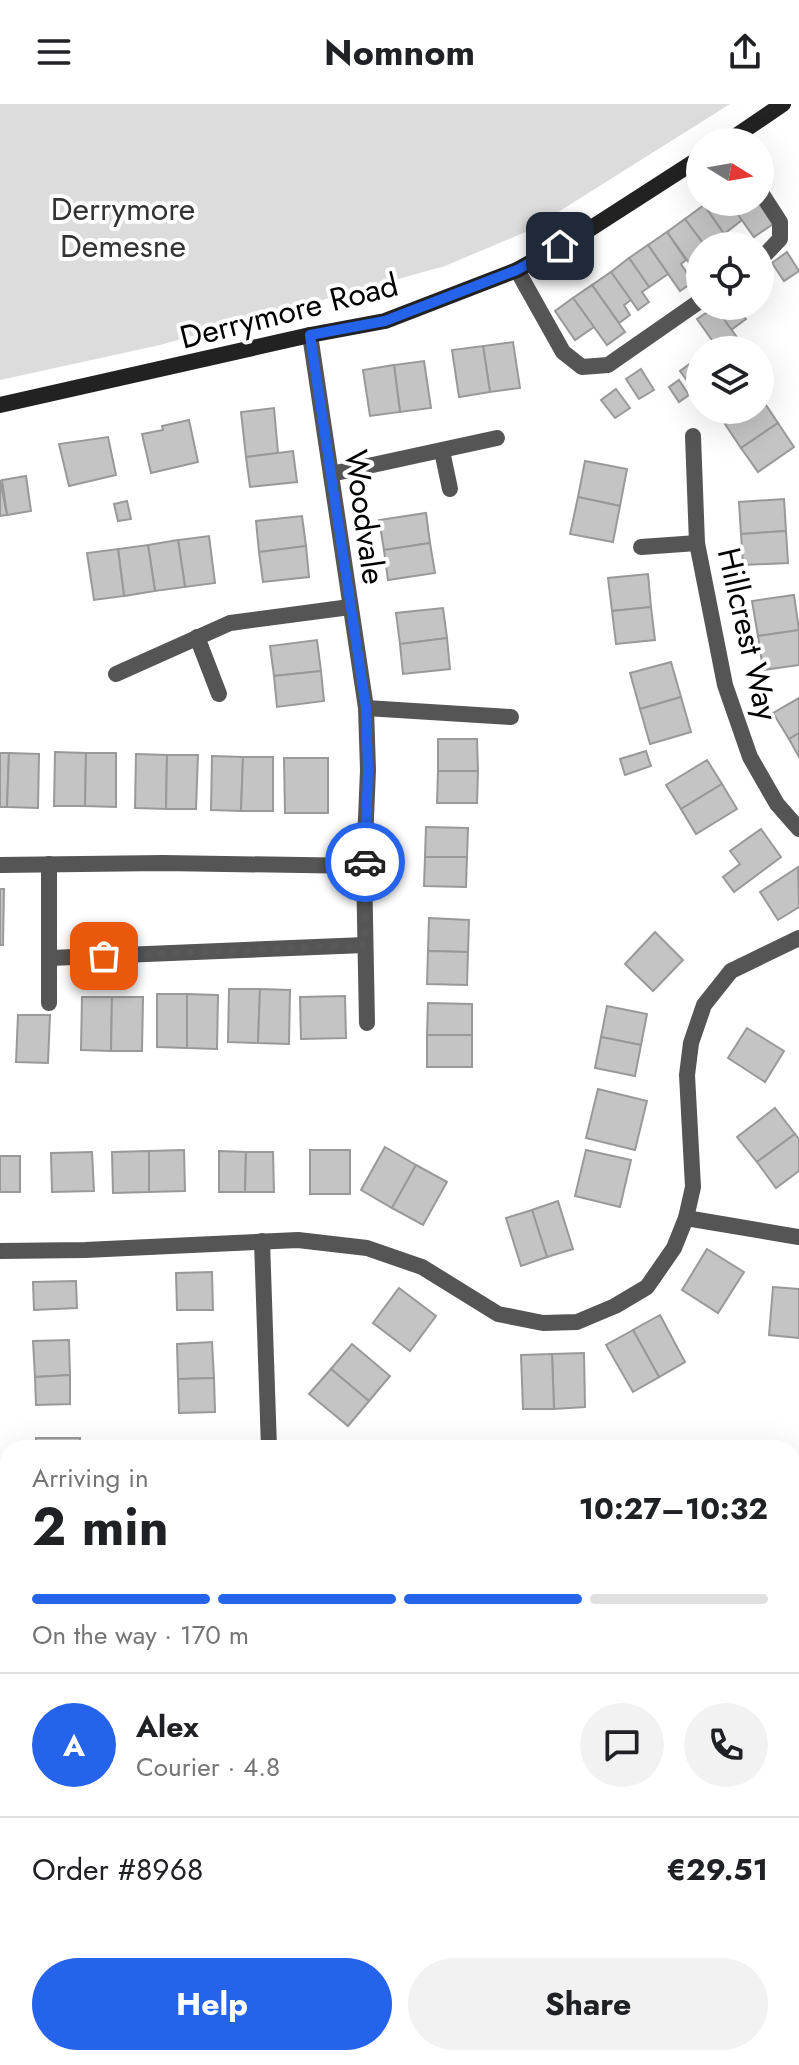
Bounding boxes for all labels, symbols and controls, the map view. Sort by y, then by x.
text: Nomnom [324,26,475,78]
icon: menu [32,30,76,74]
icon: share [723,30,767,74]
north arrow [686,128,774,216]
map controls [686,128,774,424]
park label: Derrymore Demesne [51,186,195,269]
pin [526,212,594,280]
icon: home [538,224,582,268]
button: locate [686,232,774,320]
street label: Derrymore Road [175,262,403,360]
button: layers [686,336,774,424]
street label: Woodvale [333,447,397,587]
street label: Hillcrest Way [706,543,790,726]
courier [325,822,405,902]
icon: car [343,840,387,884]
pin [70,922,138,990]
icon: bag [82,934,126,978]
text: Arriving in [32,1459,149,1497]
text: 10:27–10:32 [579,1487,768,1530]
text: 2 min [32,1489,169,1565]
text: On the way · 170 m [32,1616,249,1654]
button: chat [580,1703,664,1787]
button: phone [684,1703,768,1787]
text: Alex [136,1705,199,1748]
text: A [63,1724,85,1767]
text: Courier · 4.8 [136,1748,280,1786]
text: Order #8968 [32,1848,203,1891]
text: €29.51 [666,1848,768,1891]
button: Help [32,1958,392,2050]
button: Share [408,1958,768,2050]

